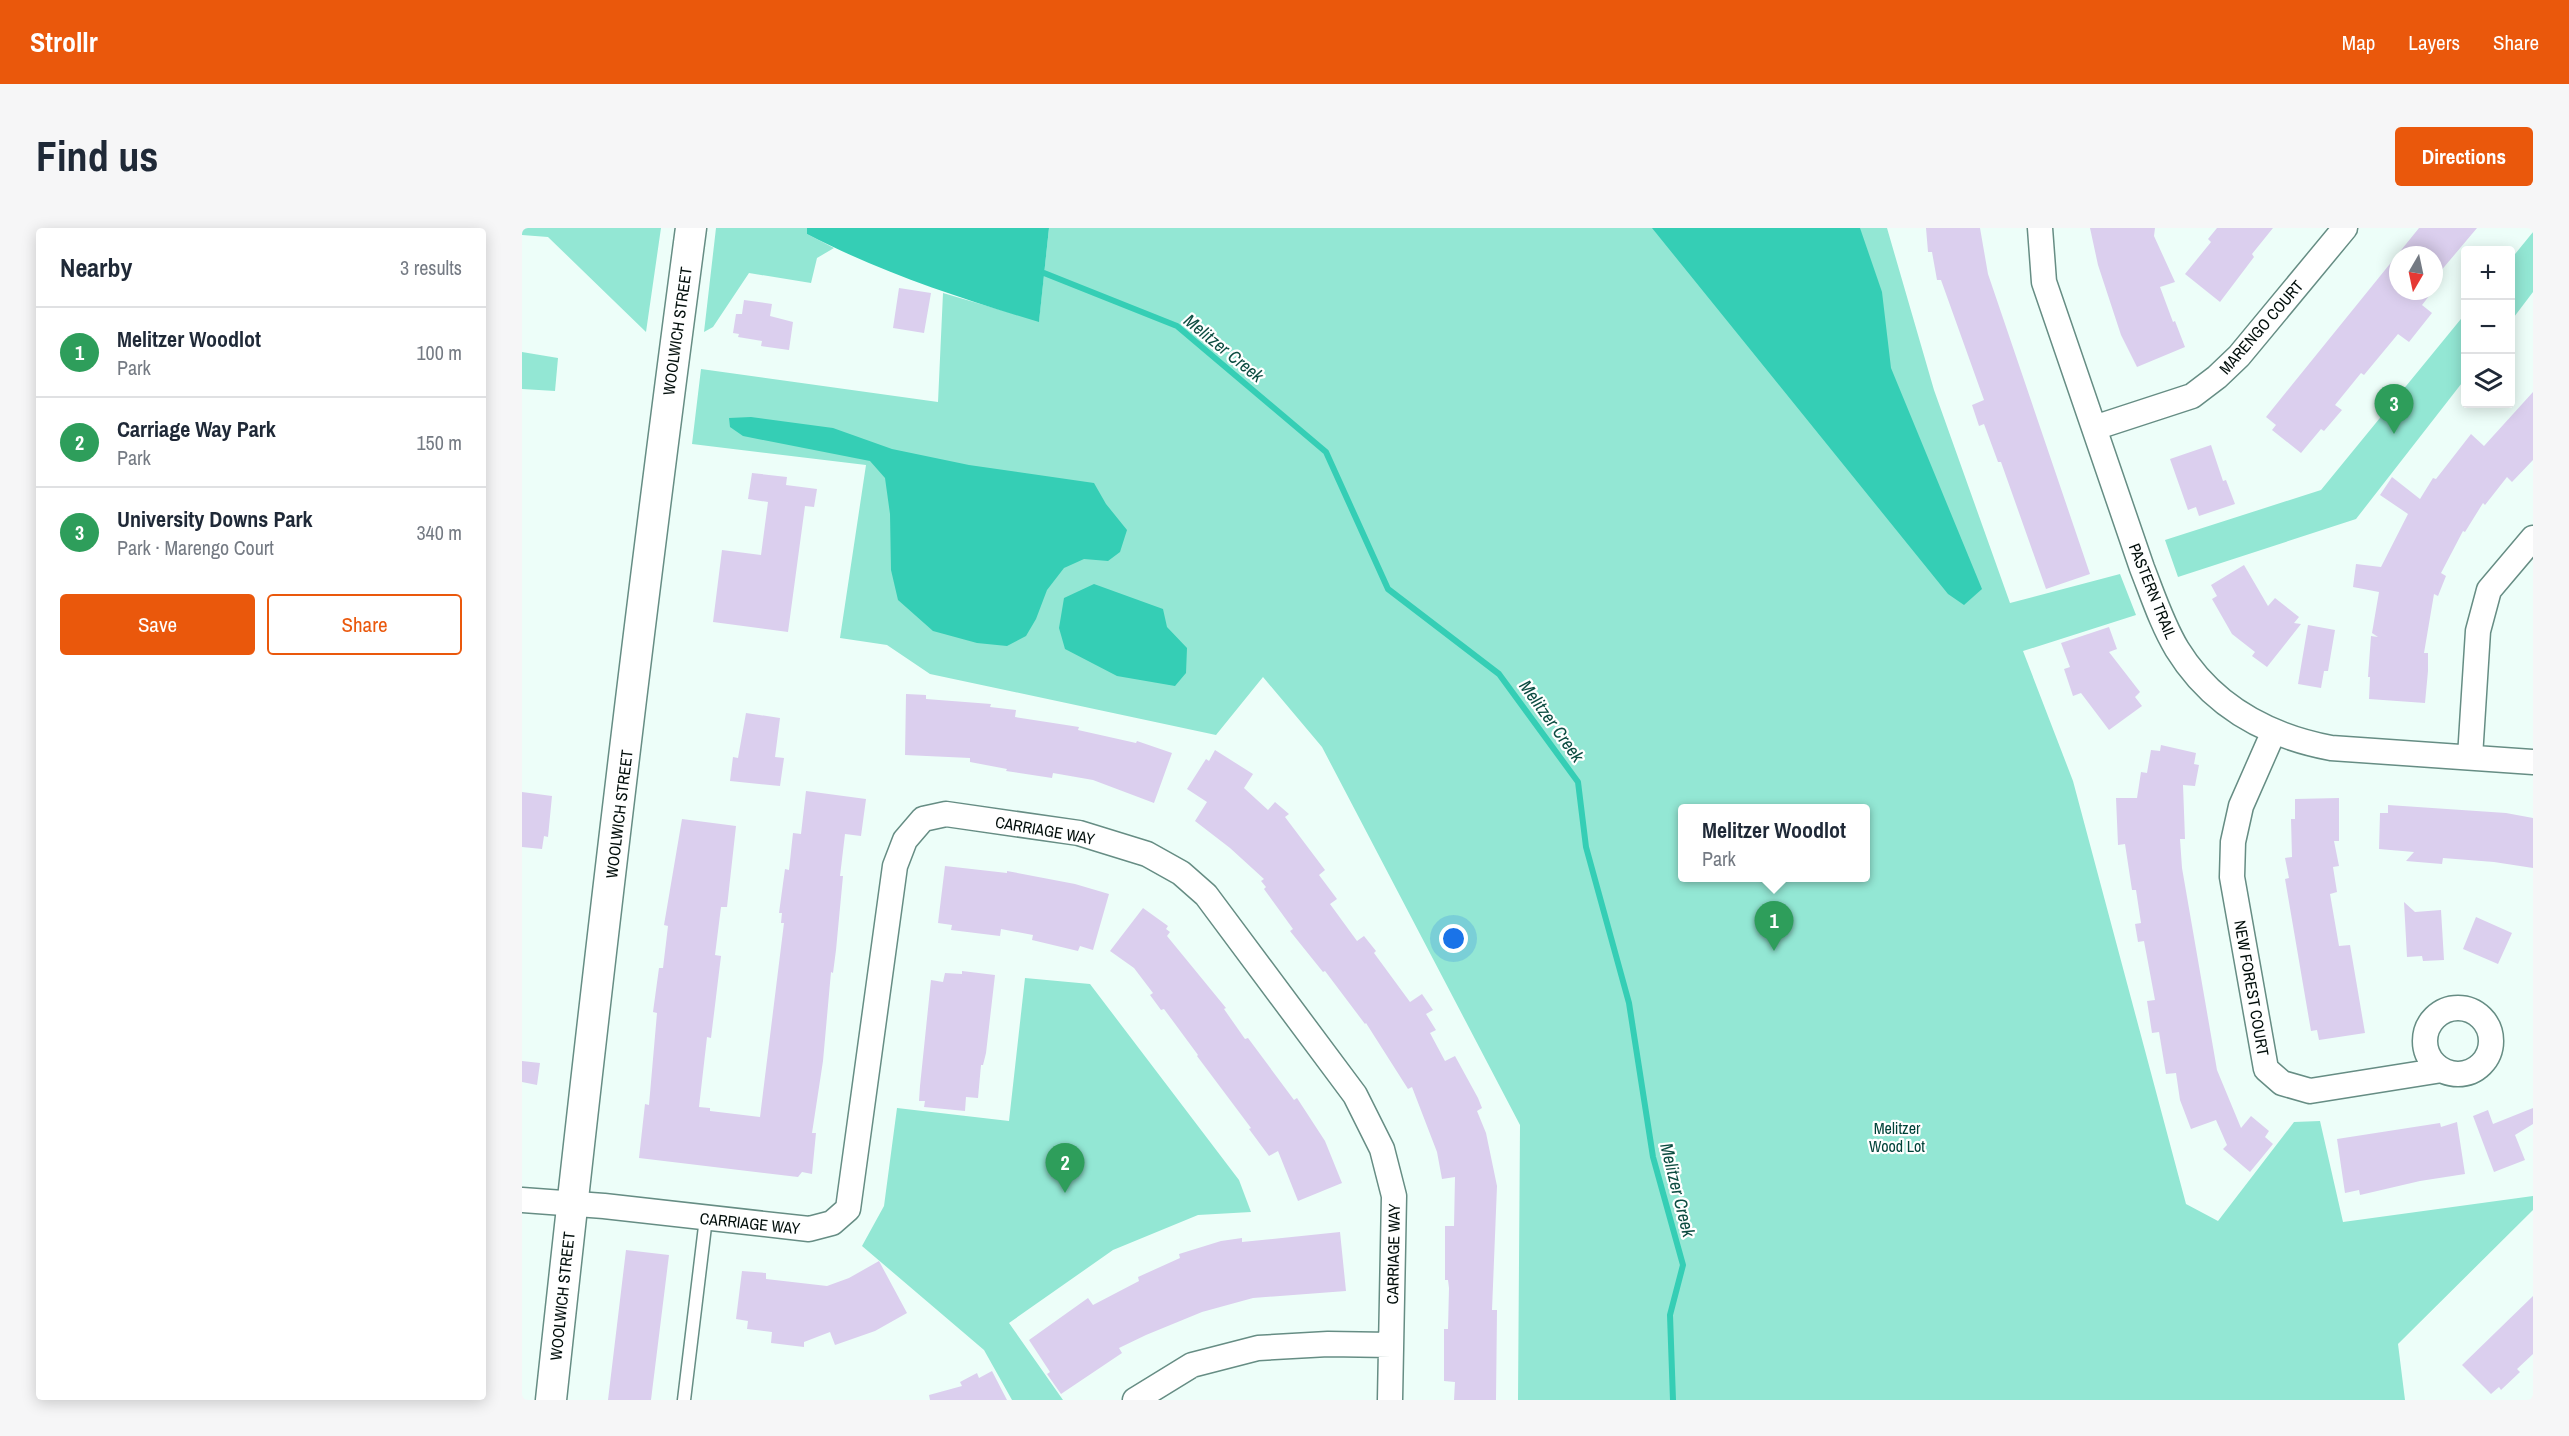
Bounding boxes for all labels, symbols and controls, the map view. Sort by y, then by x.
text: Strollr [30,23,98,61]
text: Map [2342,28,2375,57]
text: Layers [2408,28,2460,57]
text: Share [2493,28,2539,57]
button: Directions [2395,127,2533,186]
text: Find us [36,128,158,184]
north arrow [2389,246,2443,300]
map controls [2461,246,2515,408]
button: + [2461,246,2515,300]
text: Nearby [60,250,132,285]
text: 3 results [400,254,462,281]
street label: WOOLWICH STREET [657,265,697,397]
street label: MARENGO COURT [2214,275,2308,379]
button: − [2461,300,2515,354]
water label: Melitzer Creek [1179,308,1270,388]
text: Melitzer Woodlot [117,324,261,354]
text: 1 [75,339,84,366]
text: 100 m [416,339,462,366]
text: Park [117,354,151,381]
button: layers [2461,354,2515,408]
pin: 3 [2374,384,2414,434]
text: Carriage Way Park [117,414,276,444]
text: 2 [75,429,84,456]
text: 150 m [416,429,462,456]
text: Park [117,444,151,471]
text: University Downs Park [117,504,313,534]
text: 3 [75,519,84,546]
text: 340 m [416,519,462,546]
text: Park · Marengo Court [117,534,274,561]
street label: PASTERN TRAIL [2124,540,2182,643]
button: Save [60,594,255,655]
button: Share [267,594,462,655]
water label: Melitzer Creek [1514,675,1591,768]
street label: WOOLWICH STREET [600,748,638,880]
popup [1678,804,1870,882]
street label: CARRIAGE WAY [994,810,1097,850]
text: Melitzer Woodlot [1702,815,1846,845]
text: Park [1702,845,1736,872]
pin: 1 [1754,902,1794,951]
street label: NEW FOREST COURT [2229,918,2275,1058]
your location [1439,924,1468,953]
park label: Melitzer Wood Lot [1869,1117,1925,1157]
water label: Melitzer Creek [1654,1140,1702,1240]
pin: 2 [1046,1144,1084,1193]
street label: CARRIAGE WAY [1381,1203,1405,1304]
street label: CARRIAGE WAY [699,1207,801,1239]
street label: WOOLWICH STREET [544,1230,580,1362]

